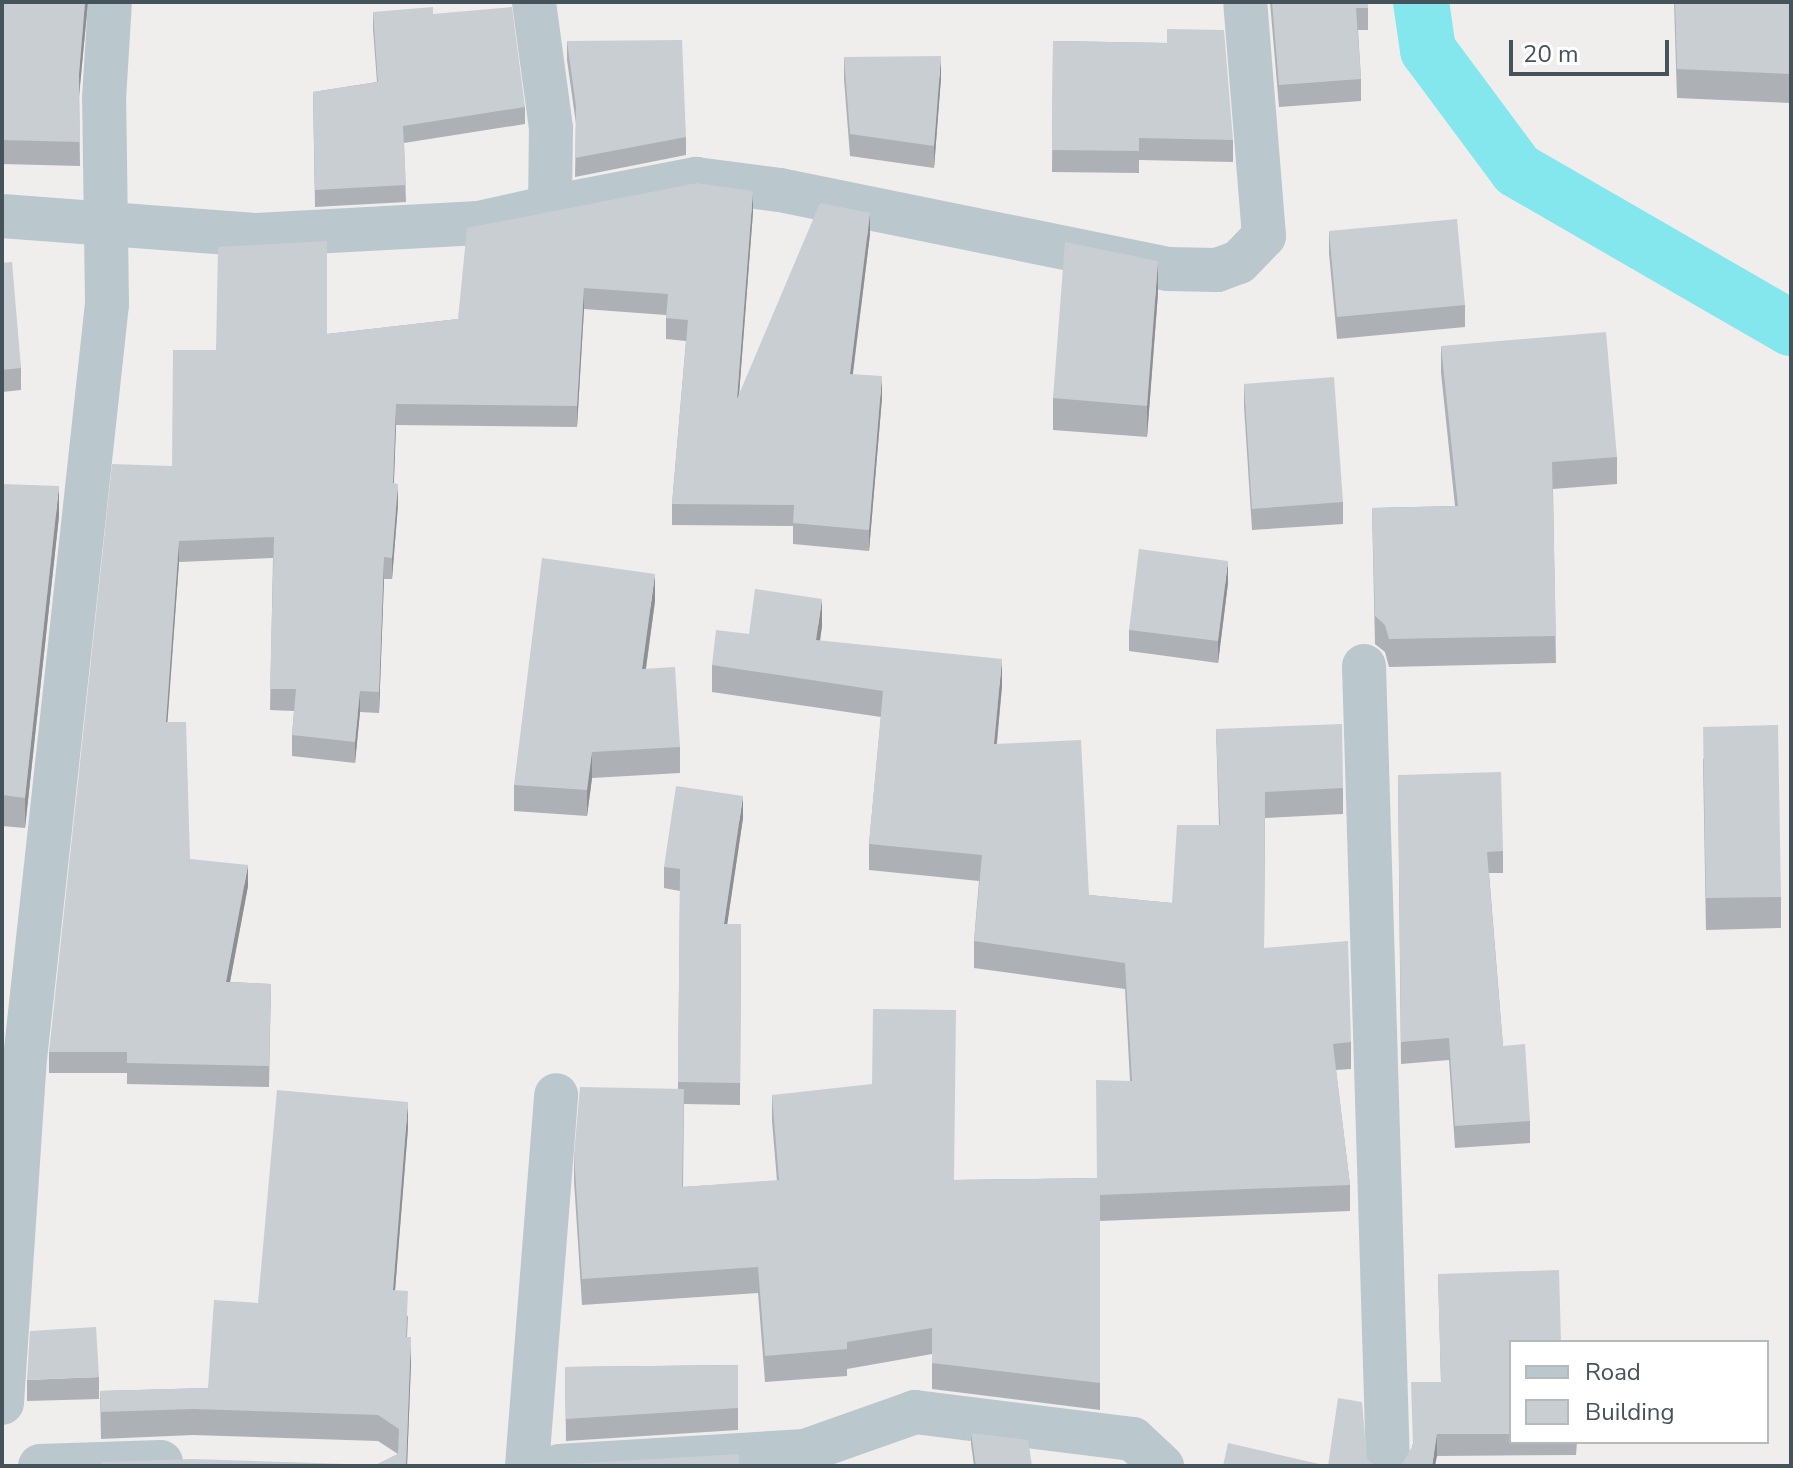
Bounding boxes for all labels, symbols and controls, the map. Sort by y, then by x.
scale bar [1513,24,1673,74]
text: 20 m [1523,38,1579,70]
legend [1509,1340,1769,1444]
text: Road [1585,1356,1641,1388]
text: Building [1585,1396,1675,1428]

